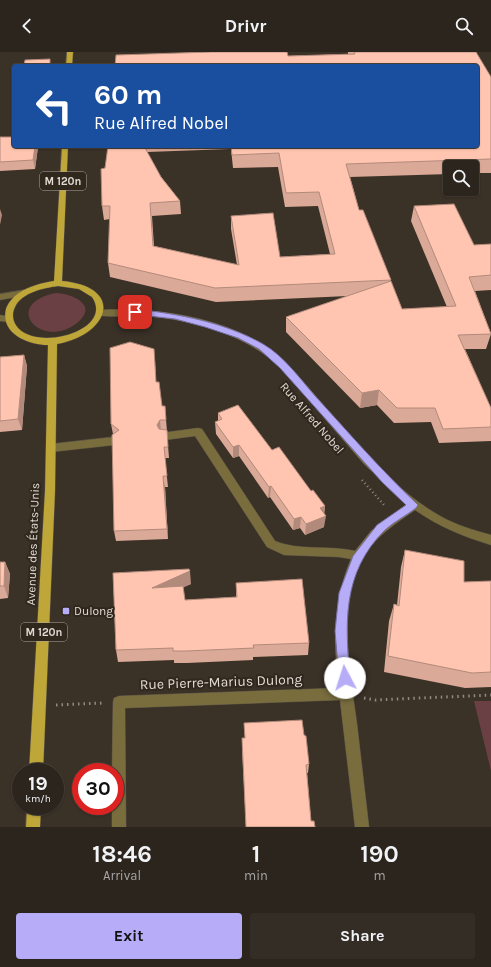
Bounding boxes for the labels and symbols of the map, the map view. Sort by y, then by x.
road number: M 120n [40,172,86,190]
pin [118,295,152,329]
street label: Rue Alfred Nobel [277,379,347,457]
street label: Avenue des États-Unis [23,482,42,606]
place label: Dulong [74,604,113,618]
marker: Dulong [61,606,71,616]
road number: M 120n [21,623,67,641]
position arrow [324,657,366,699]
street label: Rue Pierre-Marius Dulong [140,671,303,693]
speed limit sign: 30 [72,763,124,815]

